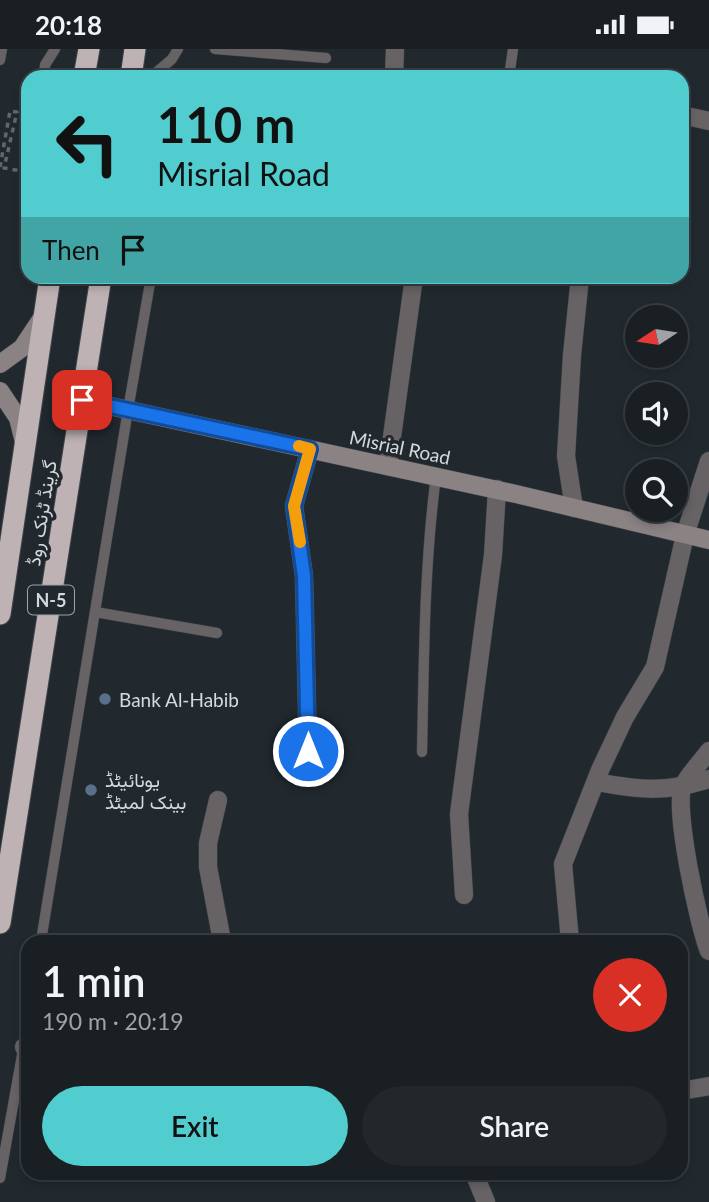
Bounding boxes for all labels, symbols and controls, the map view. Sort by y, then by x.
text: 20:18 [35,9,102,41]
text: 110 m [157,95,295,153]
icon: left [42,98,133,189]
text: Misrial Road [157,154,330,193]
icon: arrive [114,231,152,269]
text: Then [42,234,100,266]
north arrow [625,305,688,367]
map controls [625,305,688,522]
pin [52,370,112,430]
icon: arrive [63,381,101,419]
button: sound [625,382,688,445]
street label: Misrial Road [347,425,453,469]
street label: گرینڈ ٹرنک روڈ [21,459,62,568]
button: search [625,459,688,522]
road number: N-5 [28,585,74,615]
place label: Bank Al-Habib [119,688,239,711]
marker: Bank Al-Habib [97,691,113,707]
position arrow [271,714,345,788]
place label: یونائیٹڈ بینک لمیٹڈ [105,768,186,814]
marker: یونائیٹڈ بینک لمیٹڈ [83,782,99,798]
text: 1 min [42,956,146,1006]
button: close [593,958,667,1032]
text: 190 m · 20:19 [42,1007,184,1035]
button: Exit [42,1086,348,1166]
button: Share [362,1086,667,1166]

